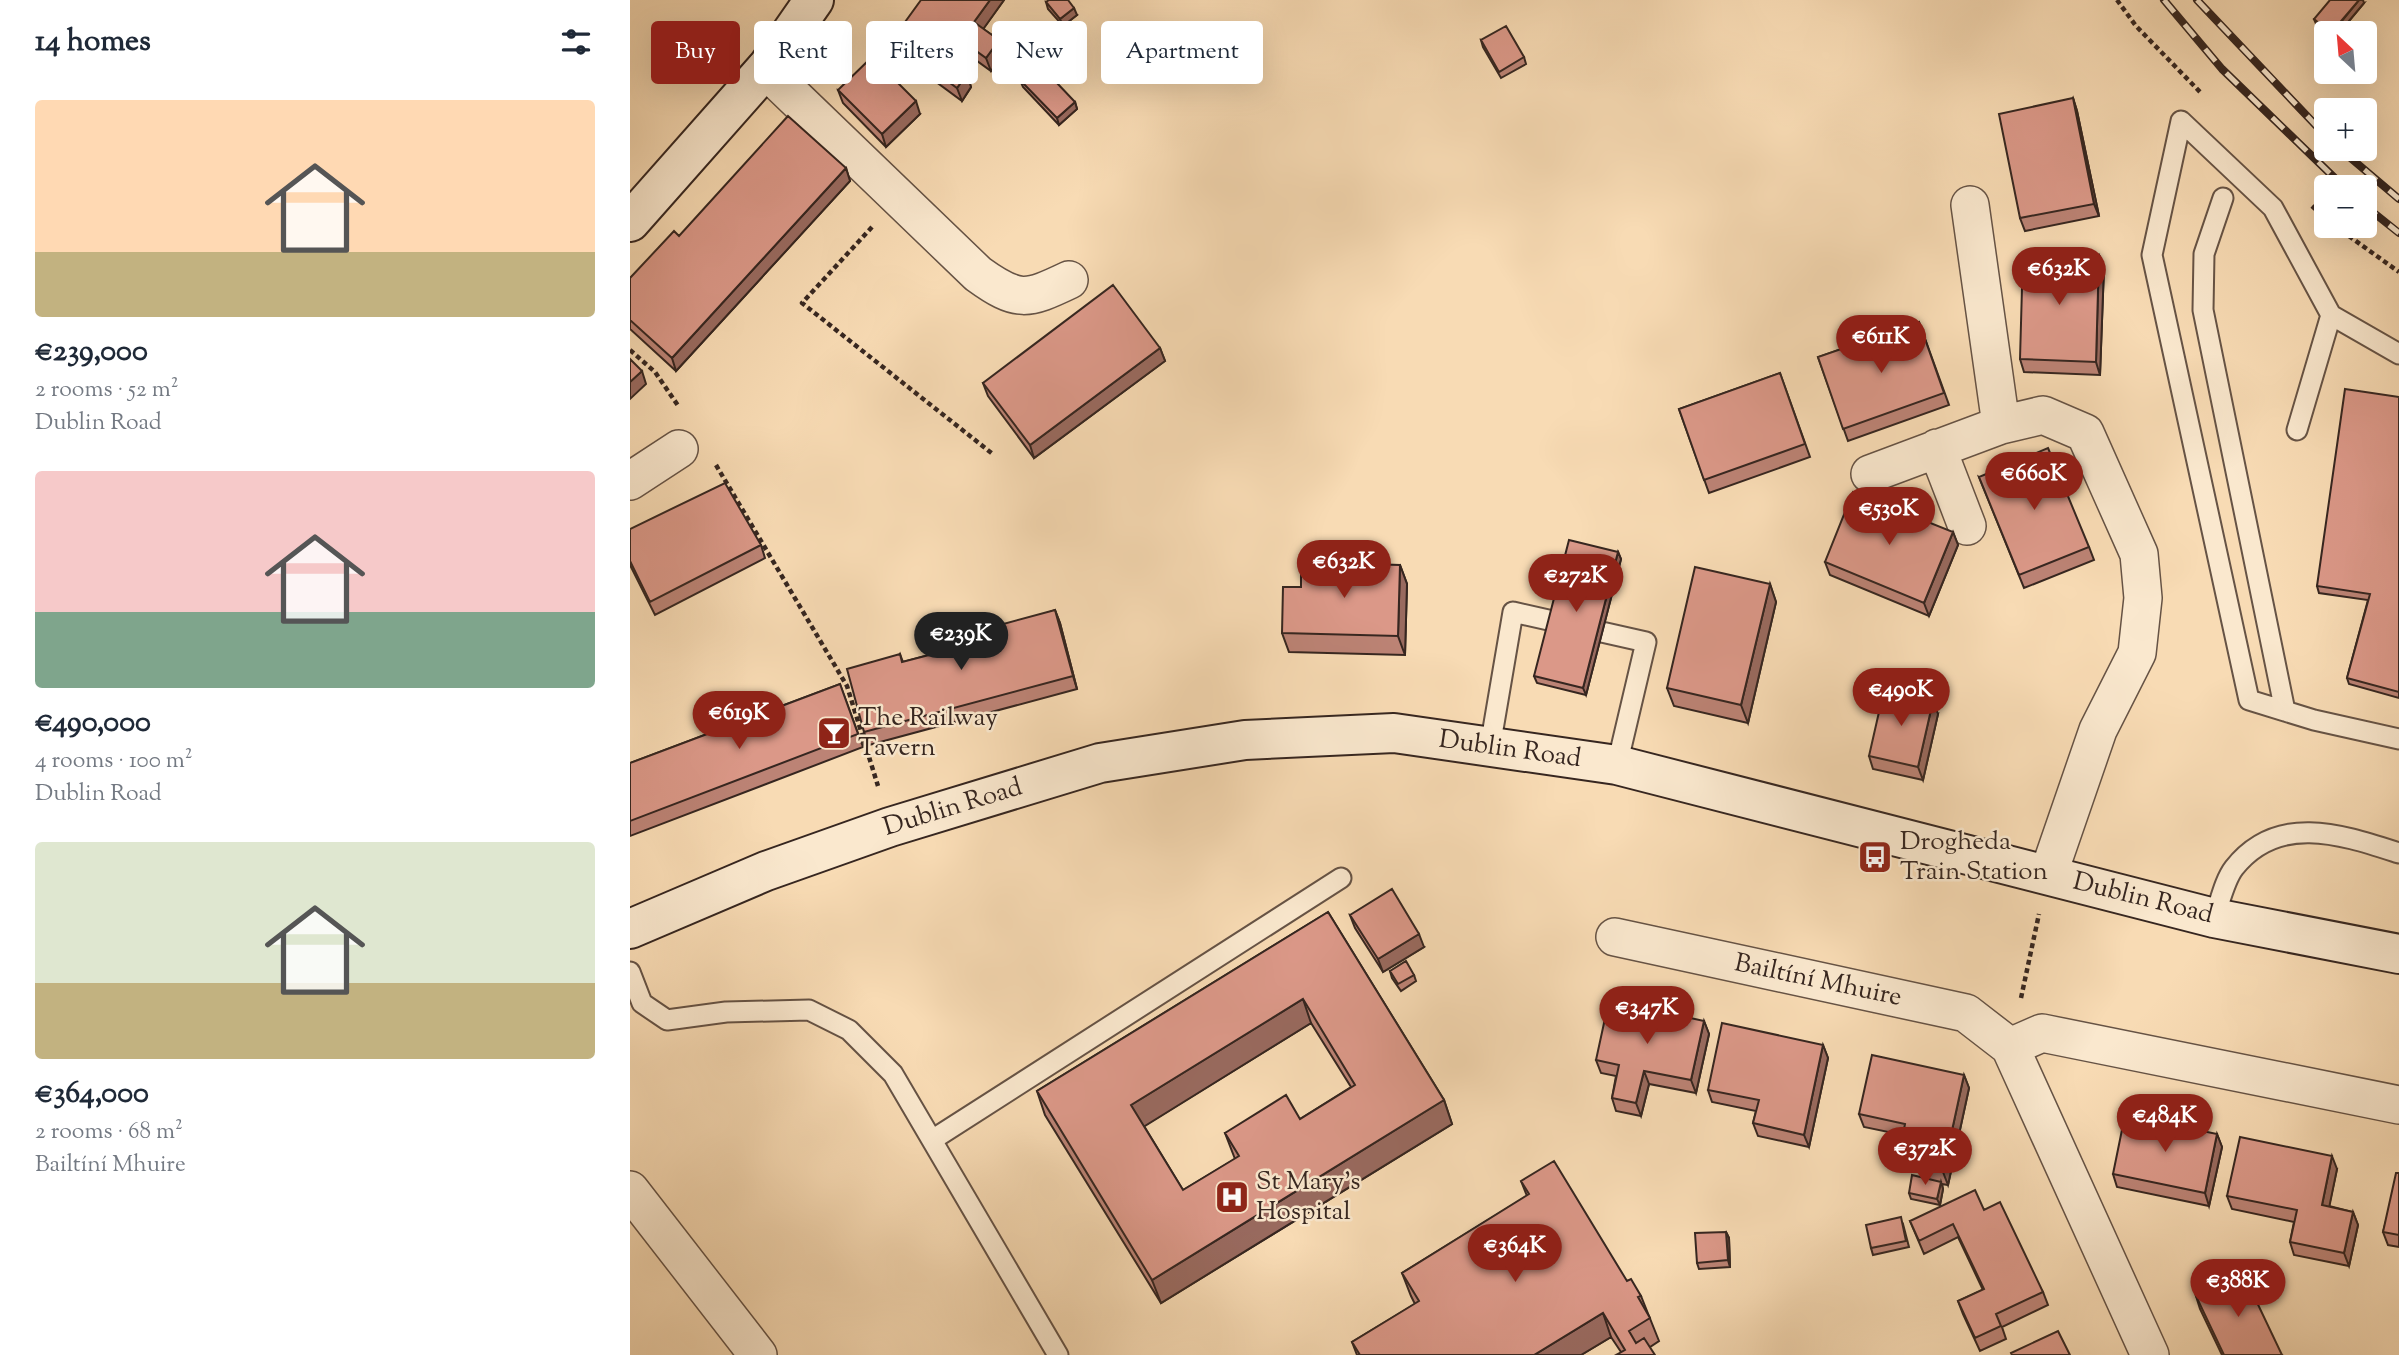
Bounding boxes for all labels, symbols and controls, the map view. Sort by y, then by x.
text: 14 homes [35,21,151,64]
chip: Buy [651,21,740,84]
chip: Rent [754,21,852,84]
chip: Filters [866,21,978,84]
chip: New [992,21,1087,84]
chip: Apartment [1101,21,1263,84]
north arrow [2314,21,2376,84]
map controls [2314,21,2377,238]
icon: filters [557,23,595,61]
button: + [2314,98,2377,161]
icon: home [252,145,378,271]
button: − [2314,175,2377,238]
pin: €632K [2010,247,2108,307]
text: €632K [2028,253,2090,286]
pin: €611K [1832,316,1930,375]
text: €611K [1852,321,1910,354]
text: €239,000 [35,331,148,374]
text: 2 rooms · 52 m² [35,374,178,407]
text: Dublin Road [35,407,162,440]
pin: €660K [1985,452,2083,512]
text: €660K [2001,458,2067,491]
pin: €530K [1840,488,1938,547]
text: €530K [1859,493,1919,526]
icon: home [252,516,378,642]
pin: €632K [1295,540,1393,600]
text: €632K [1313,546,1375,579]
pin: €272K [1527,554,1625,614]
text: €272K [1544,560,1608,593]
pin: €239K [912,612,1010,672]
text: €239K [930,618,992,651]
pin: €490K [1852,668,1950,728]
text: €490K [1869,674,1933,707]
pin: €619K [690,692,788,751]
text: €619K [709,697,769,730]
place label: The Railway Tavern [858,700,998,767]
text: €490,000 [35,702,151,745]
bar icon: The Railway Tavern [815,714,853,752]
street label: Dublin Road [1436,722,1584,778]
text: 4 rooms · 100 m² [35,745,193,778]
street label: Dublin Road [879,769,1027,847]
text: Dublin Road [35,778,162,811]
place label: Drogheda Train Station [1900,824,2048,891]
bus stop icon: Drogheda Train Station [1856,838,1894,876]
street label: Dublin Road [2069,864,2217,934]
icon: home [252,887,378,1013]
street label: Bailtíní Mhuire [1731,945,1905,1017]
pin: €347K [1598,986,1696,1046]
text: €347K [1615,992,1679,1025]
text: €364,000 [35,1073,149,1116]
pin: €484K [2116,1094,2214,1154]
text: €484K [2133,1100,2197,1133]
text: 2 rooms · 68 m² [35,1116,183,1149]
pin: €372K [1876,1128,1974,1187]
text: €372K [1894,1133,1956,1166]
text: Bailtíní Mhuire [35,1149,186,1182]
place label: St Mary's Hospital [1256,1164,1360,1231]
hospital icon: St Mary's Hospital [1213,1178,1251,1216]
pin: €364K [1466,1224,1564,1284]
text: €364K [1484,1230,1546,1263]
pin: €388K [2189,1260,2287,1319]
text: €388K [2206,1265,2270,1298]

